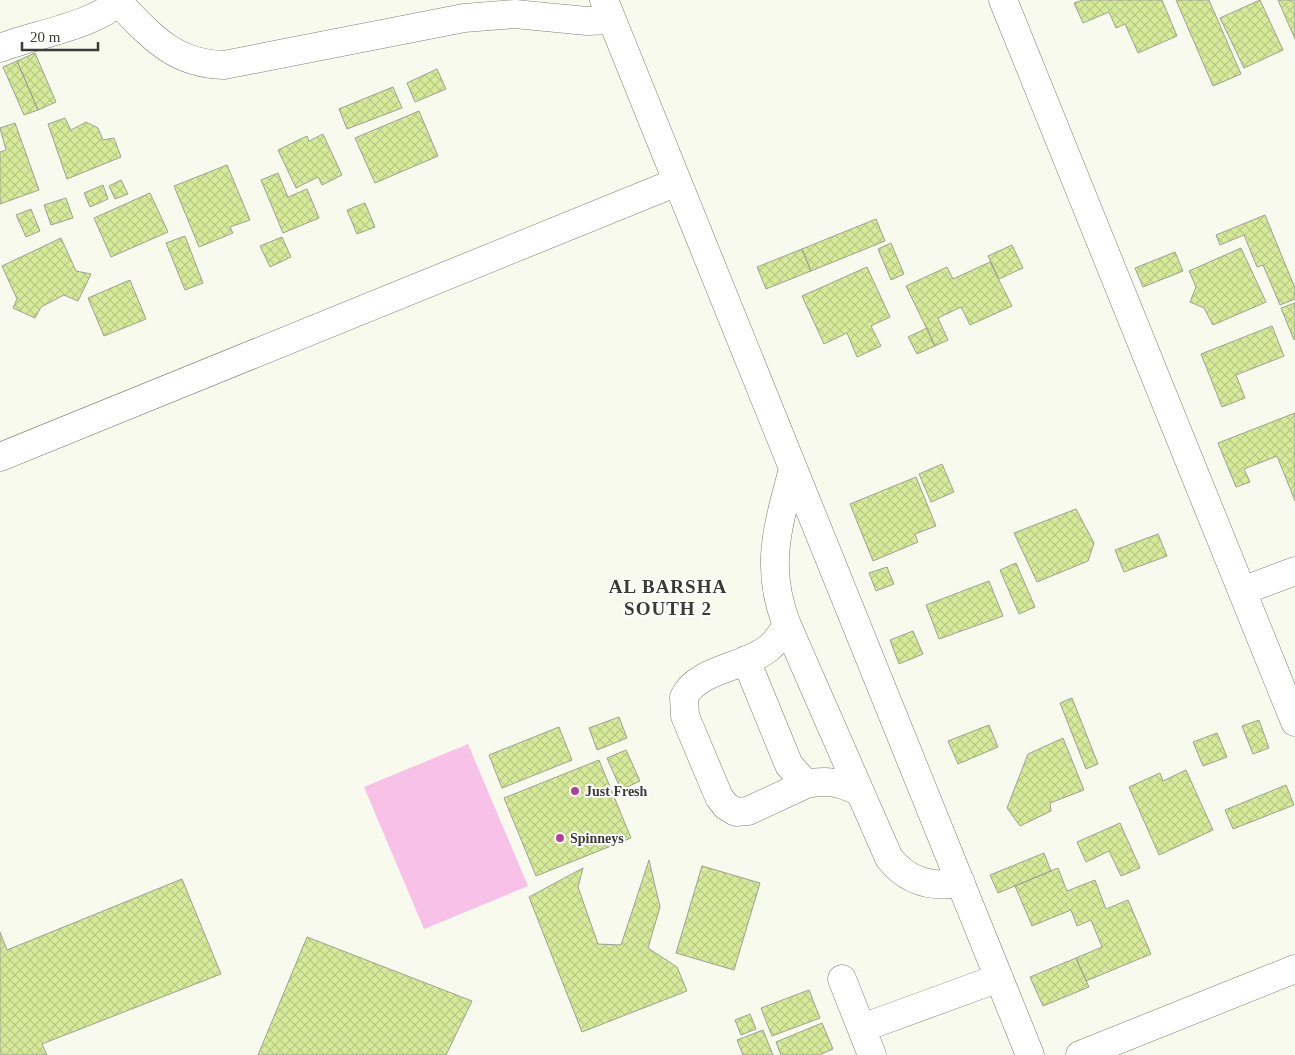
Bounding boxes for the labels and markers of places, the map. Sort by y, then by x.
place label: Just Fresh [585,784,648,799]
marker: Just Fresh [569,785,581,797]
place label: Spinneys [570,831,624,846]
marker: Spinneys [554,832,566,844]

